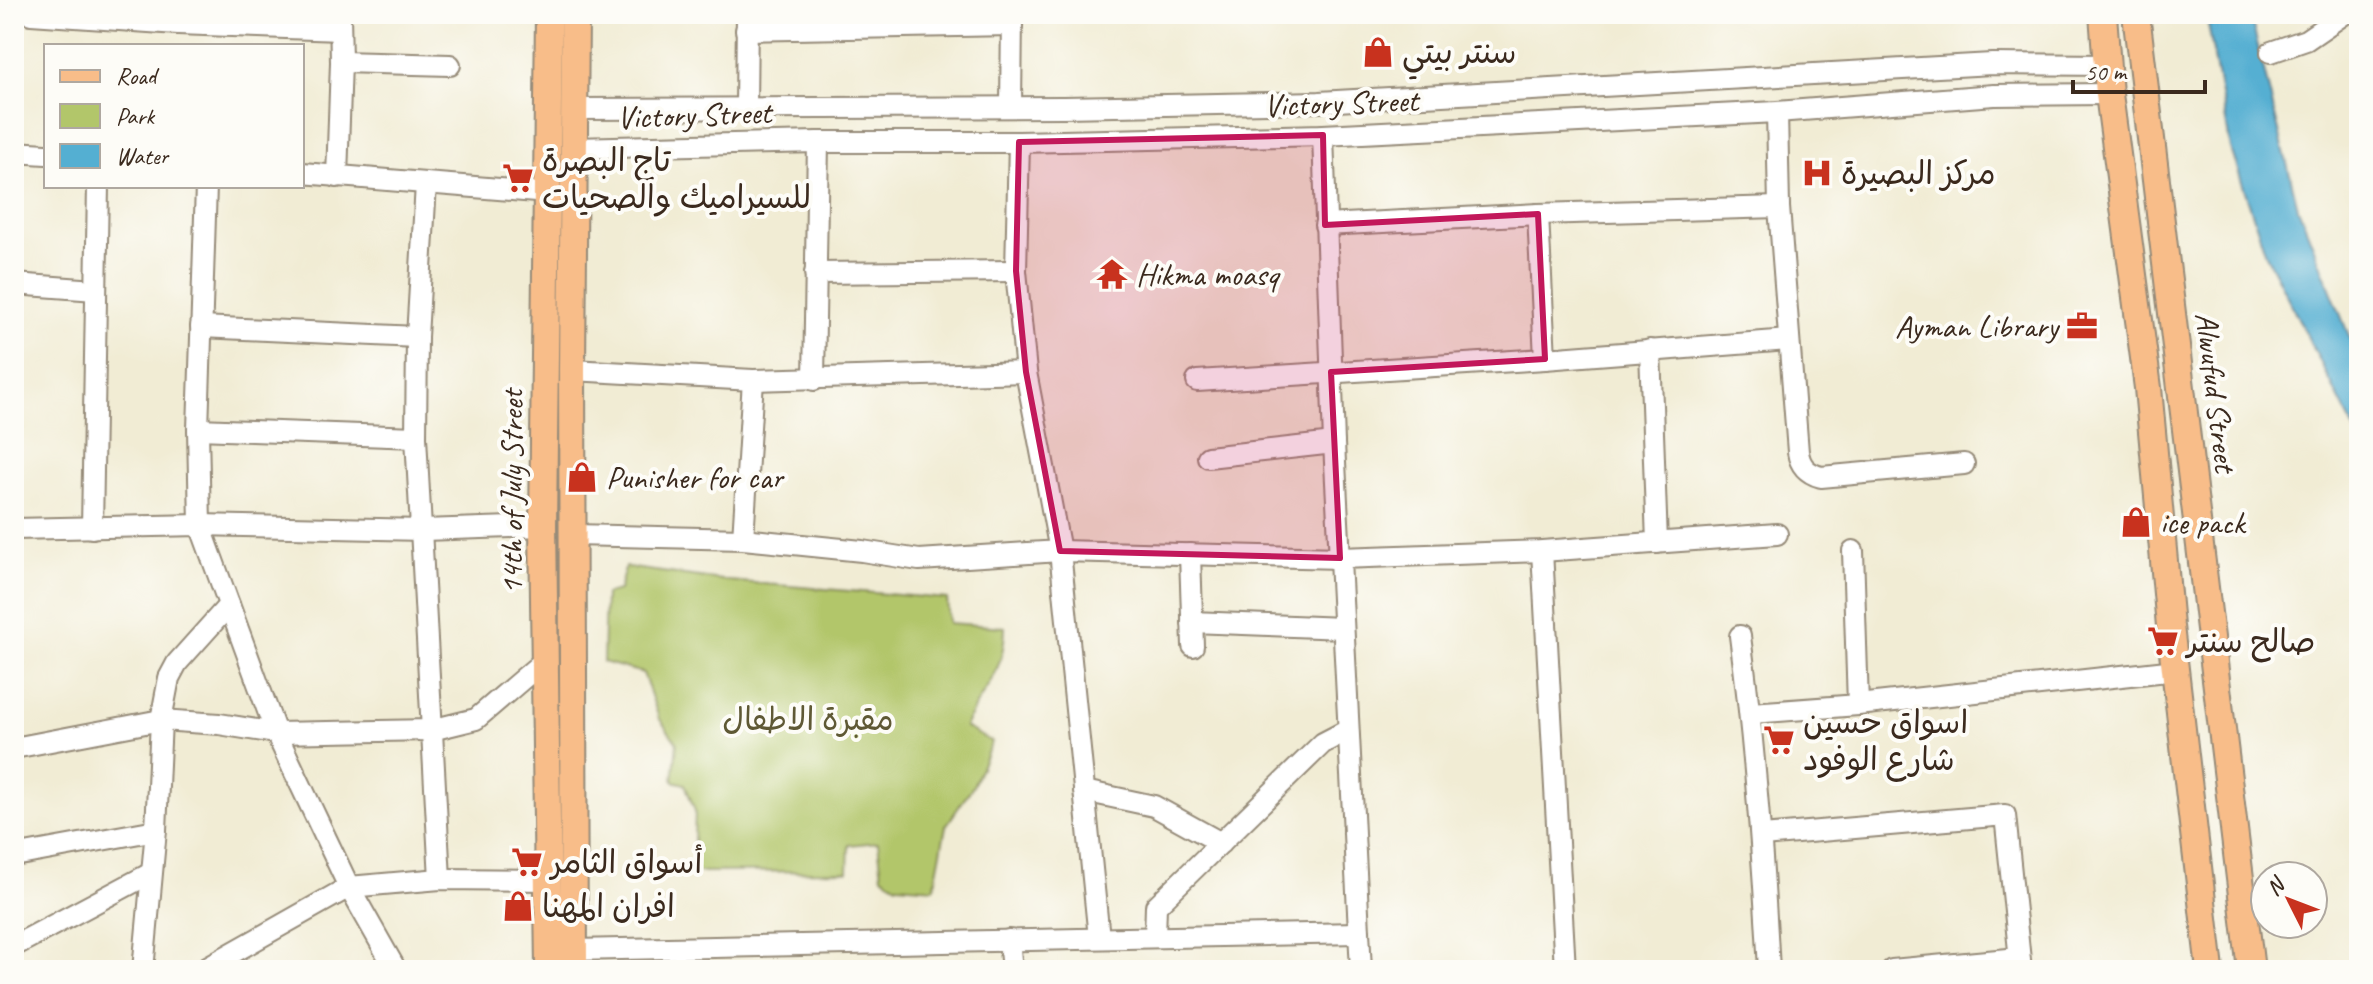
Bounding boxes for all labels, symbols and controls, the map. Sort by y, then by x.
place label: سنتر بيتي [1402,32,1516,80]
shop icon: سنتر بيتي [1361,35,1395,69]
legend [44,44,304,188]
scale bar [2073,44,2205,94]
text: 50 m [2085,57,2128,87]
text: Road [116,61,160,91]
street label: Victory Street [1263,80,1422,126]
street label: Victory Street [616,92,775,138]
text: Park [116,101,156,131]
place label: تاج البصرة للسيراميك والصحيات [542,140,811,218]
text: Water [116,141,171,171]
place label: مركز البصيرة [1841,153,1996,194]
hospital icon: مركز البصيرة [1800,156,1834,190]
supermarket icon: تاج البصرة للسيراميك والصحيات [501,161,535,195]
place label: Hikma moasq [1136,254,1281,295]
temple icon: Hikma moasq [1095,257,1129,291]
place label: Ayman Library [1895,306,2061,347]
office icon: Ayman Library [2065,309,2099,343]
street label: Alwufud Street [2186,310,2247,477]
street label: 14th of July Street [491,386,532,594]
place label: Punisher for car [606,457,785,498]
shop icon: Punisher for car [565,460,599,494]
place label: ice pack [2160,502,2247,543]
shop icon: ice pack [2119,505,2153,539]
place label: صالح سنتر [2184,621,2315,663]
supermarket icon: صالح سنتر [2146,624,2180,658]
park label: مقبرة الاطفال [722,699,894,740]
place label: اسواق حسين شارع الوفود [1803,702,1968,782]
supermarket icon: اسواق حسين شارع الوفود [1762,723,1796,757]
place label: أسواق الثامر [548,842,702,883]
supermarket icon: أسواق الثامر [510,845,544,879]
north arrow [2249,860,2329,940]
text: N [2260,870,2292,902]
place label: افران المهنا [542,886,675,927]
shop icon: افران المهنا [501,889,535,923]

